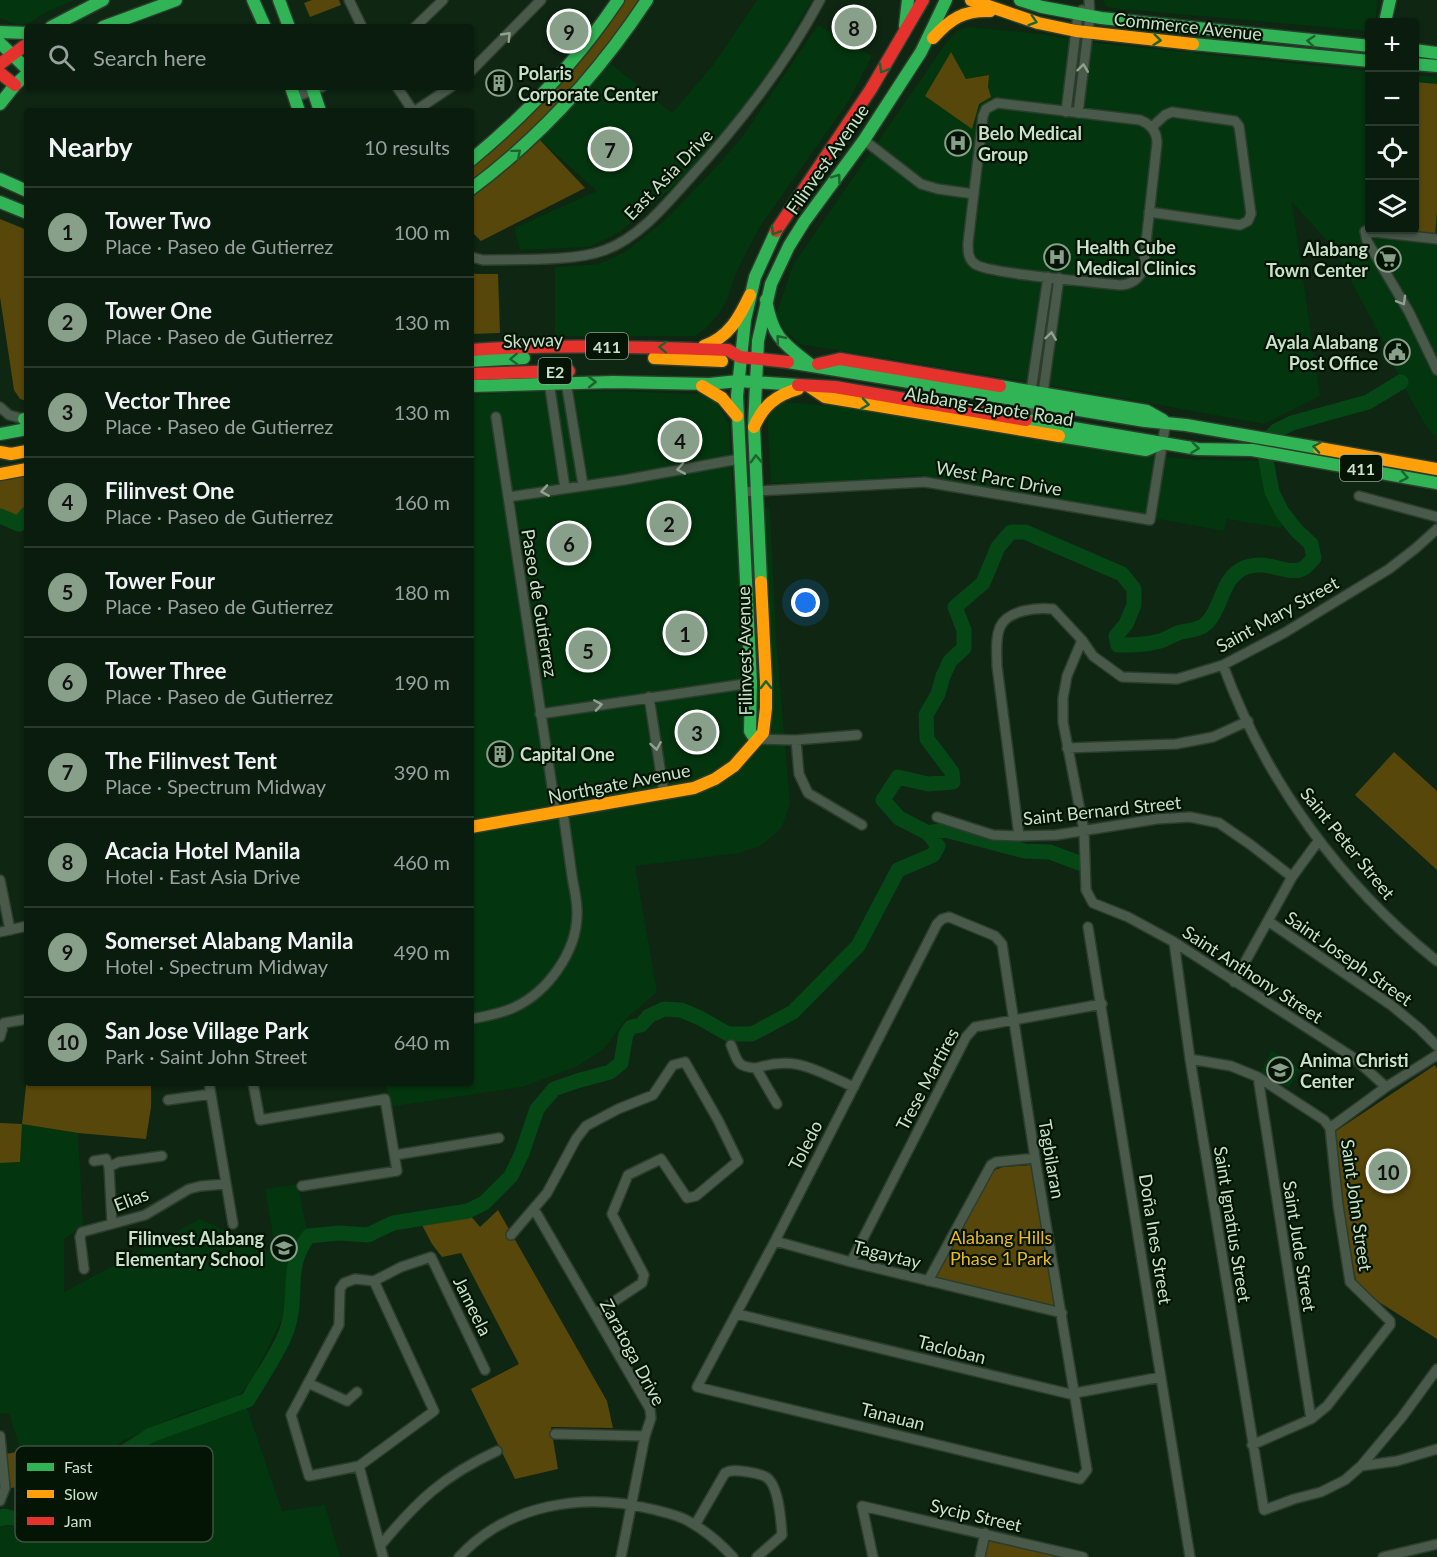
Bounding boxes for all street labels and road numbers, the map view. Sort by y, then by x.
street label: Commerce Avenue [1113,7,1263,45]
street label: Filinvest Avenue [781,100,873,218]
street label: East Asia Drive [619,124,717,224]
street label: Skyway [503,328,564,352]
road number: 411 [586,333,628,359]
road number: E2 [538,358,572,384]
street label: Alabang-Zapote Road [903,382,1075,430]
road number: 411 [1340,455,1382,481]
street label: West Parc Drive [934,456,1064,500]
street label: Paseo de Gutierrez [517,527,563,679]
street label: Saint Mary Street [1212,571,1343,657]
street label: Filinvest Avenue [732,586,756,716]
street label: Northgate Avenue [546,758,692,808]
street label: Saint Peter Street [1296,783,1400,904]
street label: Saint Bernard Street [1022,791,1183,829]
street label: Saint Joseph Street [1281,906,1417,1010]
street label: Saint Anthony Street [1179,920,1328,1028]
street label: Trese Martires [891,1024,963,1134]
street label: Toledo [783,1117,827,1173]
street label: Tagbilaran [1034,1118,1070,1200]
street label: Saint John Street [1337,1138,1377,1273]
street label: Saint Ignatius Street [1210,1144,1256,1304]
street label: Doña Ines Street [1135,1172,1177,1306]
street label: Saint Jude Street [1279,1179,1321,1314]
street label: Elias [110,1182,152,1216]
street label: Tagaytay [851,1235,924,1273]
street label: Jameela [449,1273,497,1339]
street label: Zaratoga Drive [596,1295,670,1409]
street label: Tacloban [916,1330,988,1368]
street label: Tanauan [859,1397,927,1435]
street label: Sycip Street [928,1494,1024,1536]

